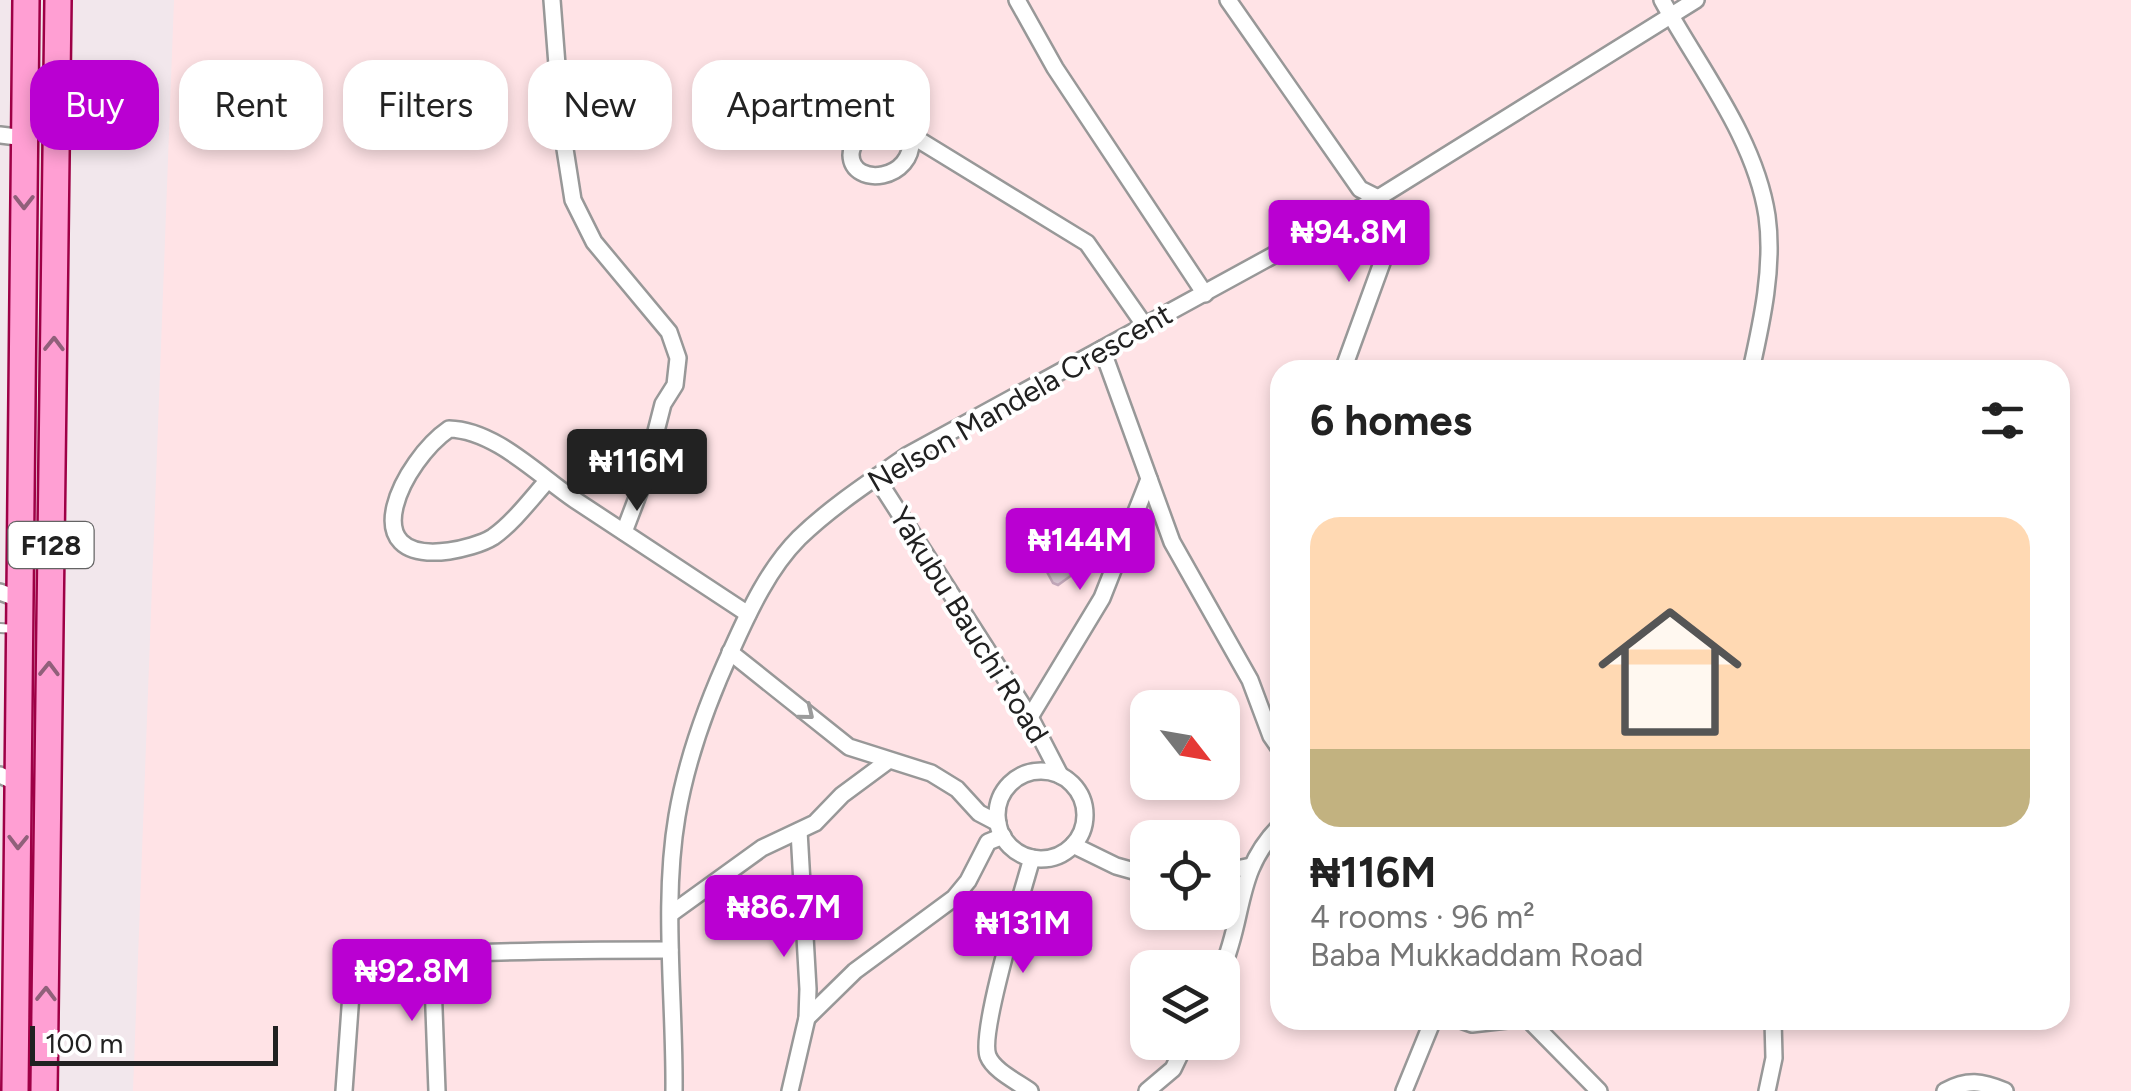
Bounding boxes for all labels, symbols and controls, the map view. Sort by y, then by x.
chip: Buy [30,60,159,150]
chip: Rent [179,60,323,150]
chip: Filters [343,60,508,150]
chip: New [528,60,672,150]
chip: Apartment [692,60,930,150]
one-way arrow [14,195,35,211]
pin: ₦94.8M [1268,200,1430,285]
text: ₦94.8M [1291,213,1407,251]
street label: Nelson Mandela Crescent [861,295,1178,500]
one-way arrow [43,335,64,351]
icon: filters [1975,393,2030,448]
text: 6 homes [1310,395,1472,446]
pin: ₦116M [567,429,707,514]
text: ₦116M [589,442,685,480]
street label: Yakubu Bauchi Road [882,500,1057,750]
pin: ₦144M [1010,508,1150,593]
text: ₦144M [1028,521,1132,559]
road number: F128 [8,522,94,568]
icon: home [1580,582,1760,762]
one-way arrow [38,660,60,676]
north arrow [1130,690,1240,800]
map controls [1130,690,1240,1060]
one-way arrow [795,701,813,719]
button: locate [1130,820,1240,930]
one-way arrow [8,835,29,851]
text: ₦116M [1310,847,1436,898]
pin: ₦86.7M [703,875,865,960]
text: ₦86.7M [727,888,841,926]
pin: ₦131M [953,891,1093,976]
text: 4 rooms · 96 m² [1310,898,1535,936]
text: ₦131M [975,904,1071,942]
text: Baba Mukkaddam Road [1310,936,1643,974]
pin: ₦92.8M [331,939,493,1024]
button: layers [1130,950,1240,1060]
text: ₦92.8M [354,952,470,990]
one-way arrow [35,985,56,1001]
scale bar [30,1021,278,1066]
text: 100 m [45,1026,123,1060]

